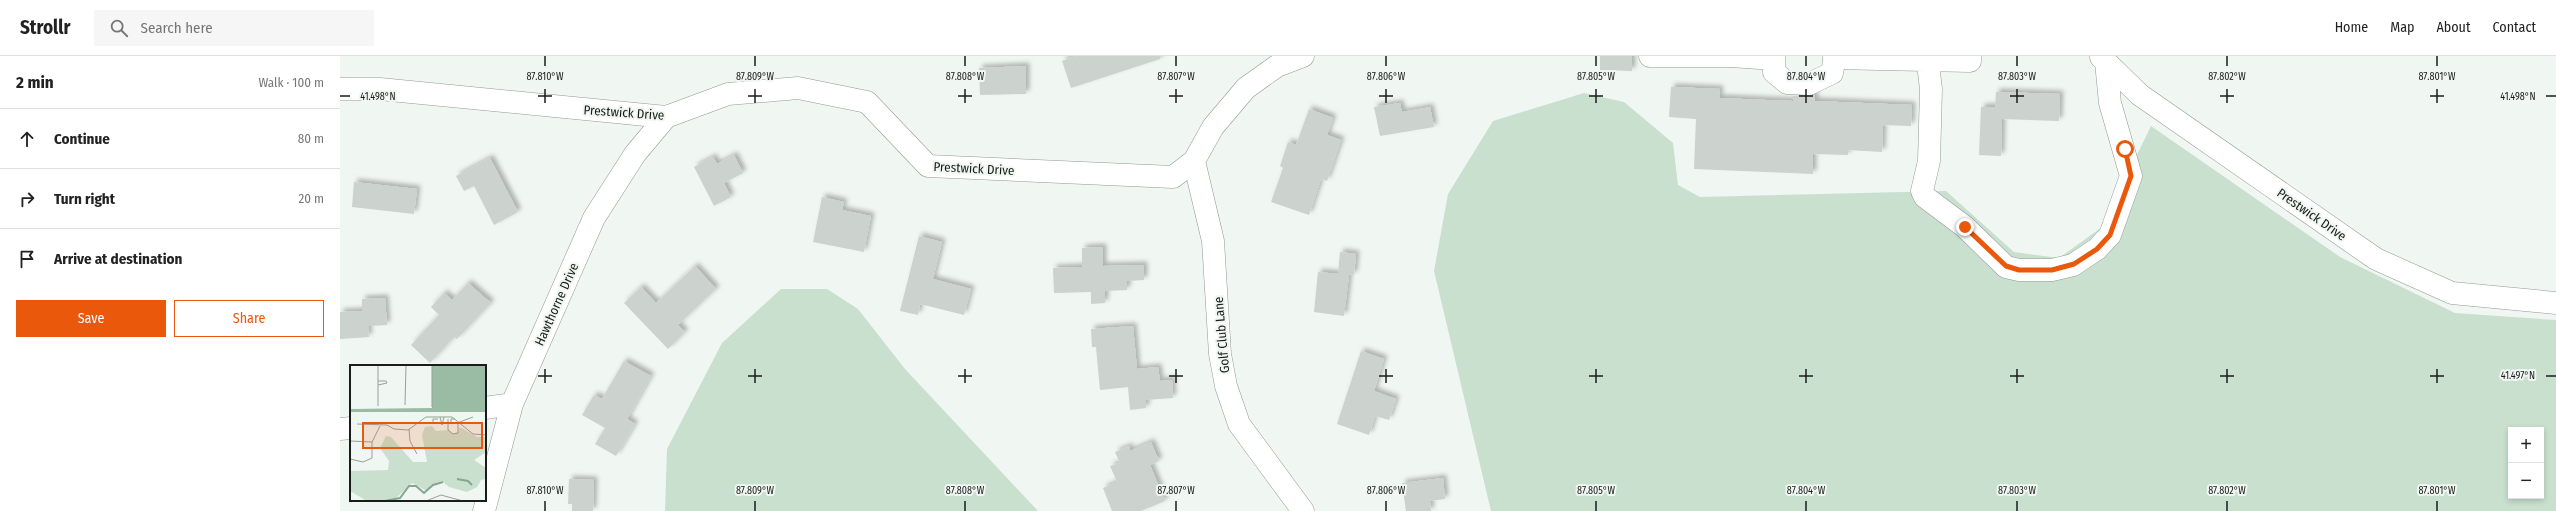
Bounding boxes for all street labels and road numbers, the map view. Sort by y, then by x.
street label: Prestwick Drive [583,102,665,123]
street label: Prestwick Drive [933,159,1015,178]
street label: Prestwick Drive [2274,185,2349,244]
street label: Hawthorne Drive [531,260,581,348]
street label: Golf Club Lane [1211,296,1232,374]

